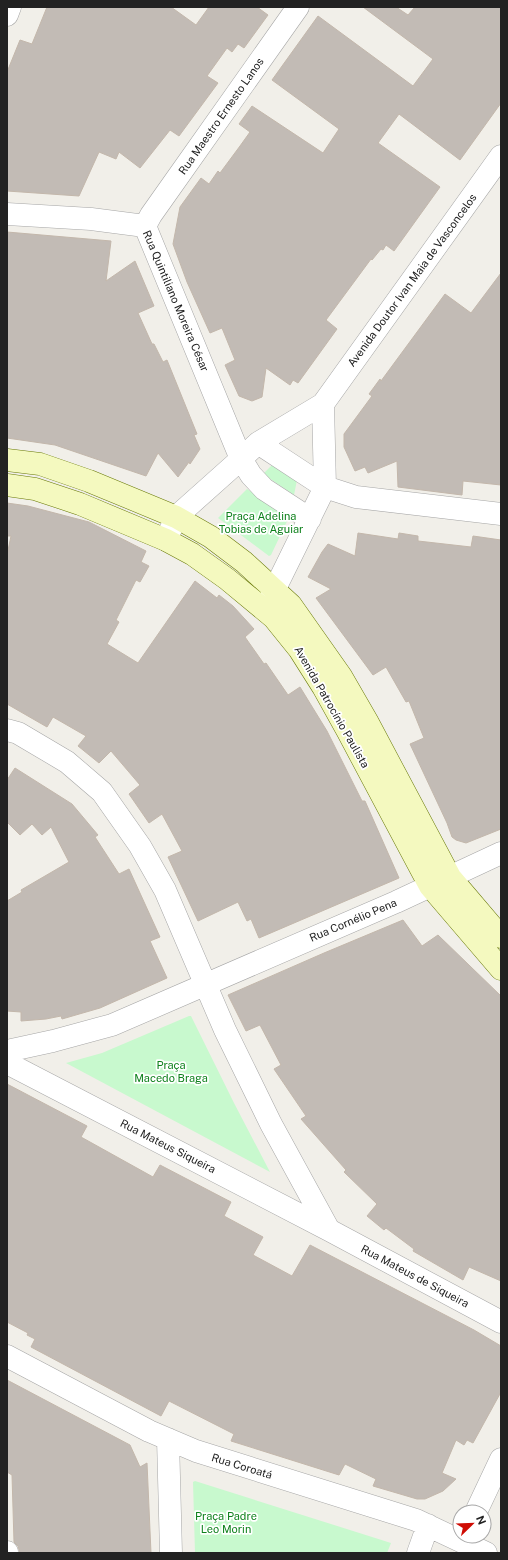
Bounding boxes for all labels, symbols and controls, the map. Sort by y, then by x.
street label: Rua Maestro Ernesto Lanos [176,55,266,177]
street label: Avenida Doutor Ivan Maia de Vasconcelos [345,191,479,369]
street label: Rua Quintiliano Moreira César [141,229,211,373]
park label: Praça Adelina Tobias de Aguiar [219,510,303,535]
street label: Avenida Patrocínio Paulista [292,644,372,770]
street label: Rua Cornélio Pena [308,896,398,944]
park label: Praça Macedo Braga [134,1059,208,1084]
street label: Rua Mateus Siqueira [118,1117,218,1175]
street label: Rua Mateus de Siqueira [359,1242,471,1310]
street label: Rua Coroatá [210,1451,274,1481]
north arrow [452,1504,492,1544]
park label: Praça Padre Leo Morin [195,1510,257,1535]
text: N [474,1514,488,1526]

